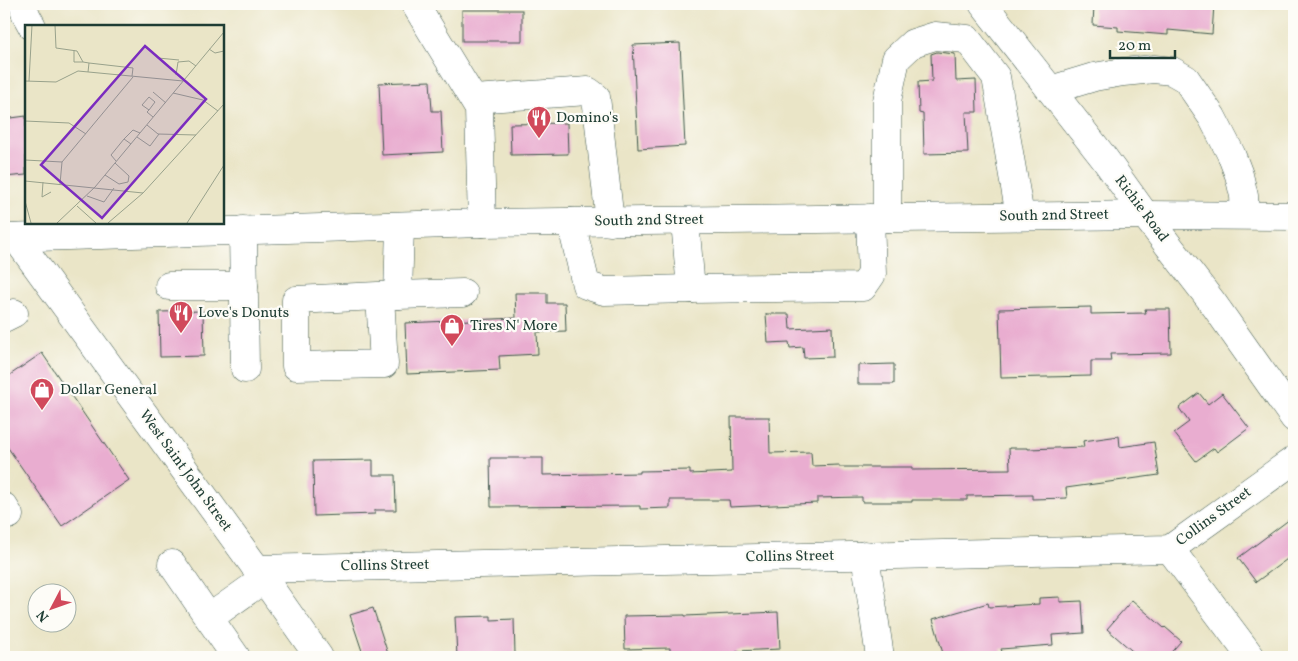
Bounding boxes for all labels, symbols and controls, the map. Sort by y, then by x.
inset map [25,25,224,224]
scale bar [1110,28,1176,60]
text: 20 m [1118,36,1151,57]
restaurant icon: Domino's [526,105,552,139]
place label: Domino's [556,108,618,129]
street label: Richie Road [1109,171,1173,247]
street label: South 2nd Street [999,205,1109,227]
street label: South 2nd Street [594,210,704,232]
restaurant icon: Love's Donuts [168,300,194,334]
place label: Love's Donuts [198,303,289,324]
shop icon: Tires N' More [439,313,465,347]
place label: Tires N' More [470,316,558,337]
shop icon: Dollar General [29,377,55,411]
place label: Dollar General [60,380,157,401]
street label: West Saint John Street [134,406,236,536]
street label: Collins Street [1172,482,1256,552]
street label: Collins Street [745,546,835,568]
street label: Collins Street [340,555,430,577]
north arrow [28,584,78,634]
text: N [33,605,54,626]

